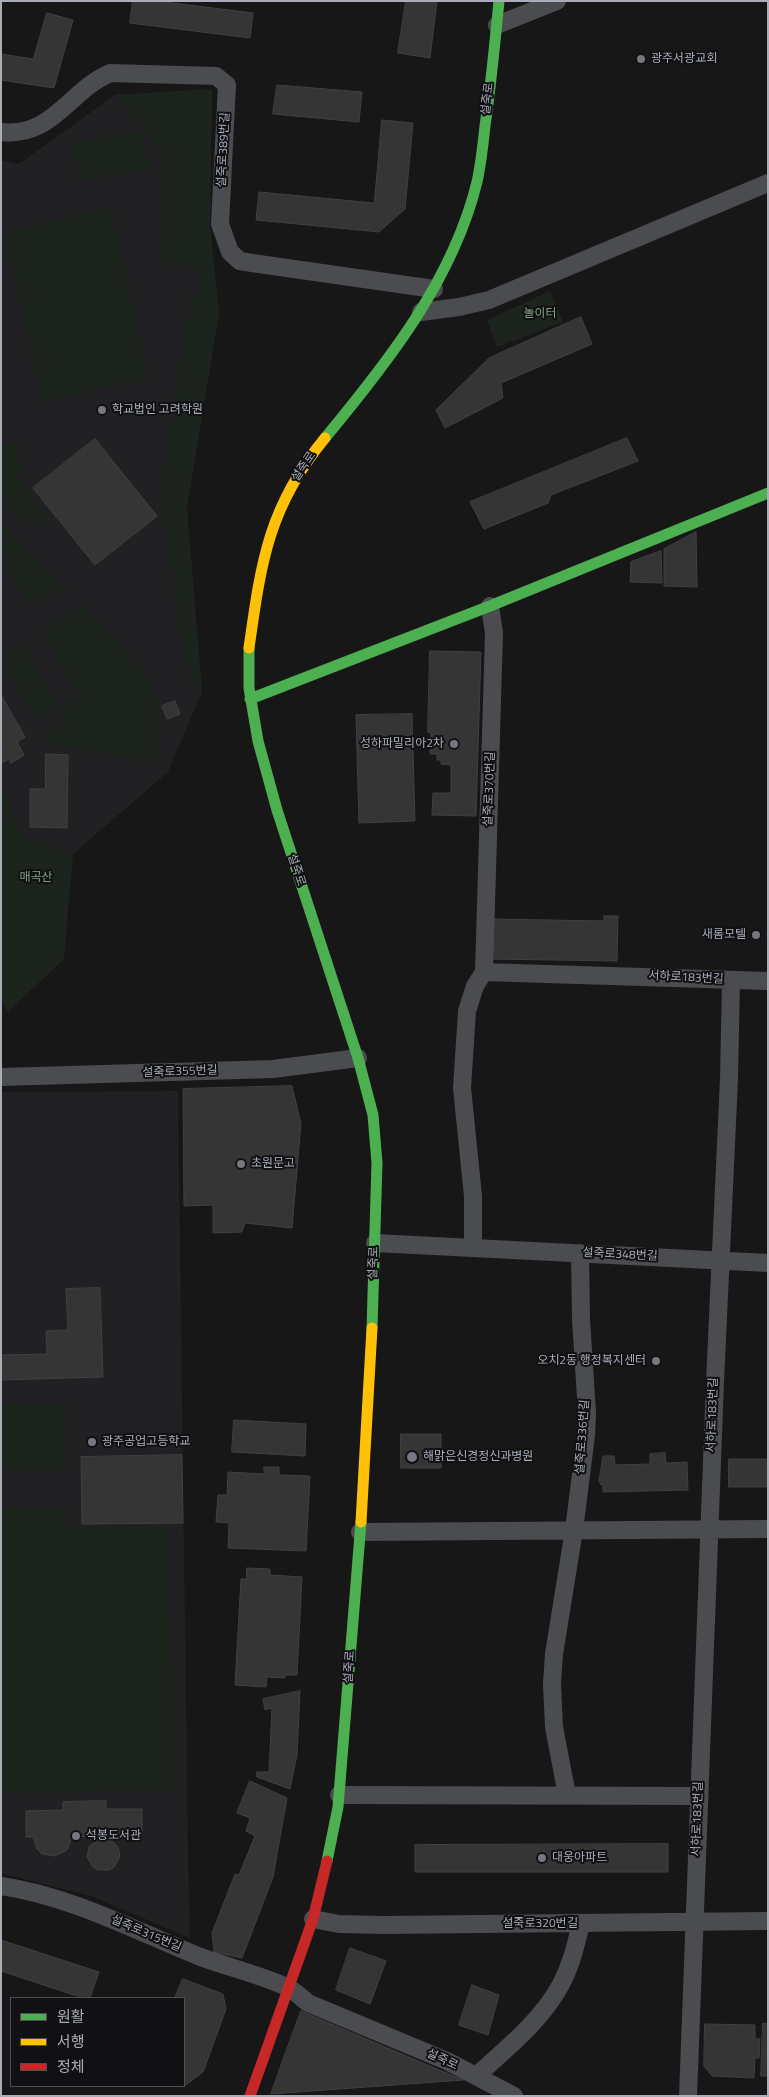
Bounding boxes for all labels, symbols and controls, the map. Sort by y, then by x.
place label: 광주서광교회 [651,52,717,66]
marker: 광주서광교회 [635,53,647,65]
street label: 설죽로 [479,82,497,116]
street label: 설죽로389번길 [215,112,233,188]
park label: 놀이터 [523,307,557,321]
place label: 학교법인 고려학원 [112,403,203,417]
marker: 학교법인 고려학원 [96,404,108,416]
street label: 설죽로 [289,449,319,485]
place label: 성하파밀리아2차 [360,737,444,751]
marker: 성하파밀리아2차 [448,738,460,750]
street label: 설죽로370번길 [481,751,499,827]
street label: 설죽로 [284,852,308,888]
park label: 매곡산 [19,871,53,885]
place label: 새롬모텔 [702,928,746,942]
marker: 새롬모텔 [750,929,762,941]
street label: 서하로183번길 [648,969,724,987]
street label: 설죽로355번길 [142,1063,218,1081]
place label: 초원문고 [251,1157,295,1171]
marker: 초원문고 [235,1158,247,1170]
street label: 설죽로 [366,1246,382,1280]
street label: 설죽로348번길 [582,1246,658,1264]
place label: 오치2동 행정복지센터 [537,1354,646,1368]
marker: 오치2동 행정복지센터 [650,1355,662,1367]
street label: 서하로183번길 [704,1377,722,1453]
street label: 설죽로336번길 [573,1399,593,1475]
place label: 광주공업고등학교 [102,1435,190,1449]
marker: 광주공업고등학교 [86,1436,98,1448]
marker: 해맑은신경정신과병원 [405,1450,419,1464]
place label: 해맑은신경정신과병원 [423,1450,533,1464]
street label: 설죽로 [342,1650,358,1684]
street label: 서하로183번길 [689,1781,707,1857]
place label: 석봉도서관 [86,1829,141,1843]
marker: 석봉도서관 [70,1830,82,1842]
place label: 대웅아파트 [552,1851,607,1865]
marker: 대웅아파트 [536,1852,548,1864]
street label: 설죽로315번길 [109,1913,183,1955]
street label: 설죽로320번길 [502,1917,578,1931]
legend [10,1997,185,2087]
text: 원활 [57,2005,85,2028]
text: 서행 [57,2030,85,2053]
street label: 설죽로 [424,2046,460,2074]
text: 정체 [57,2055,85,2078]

